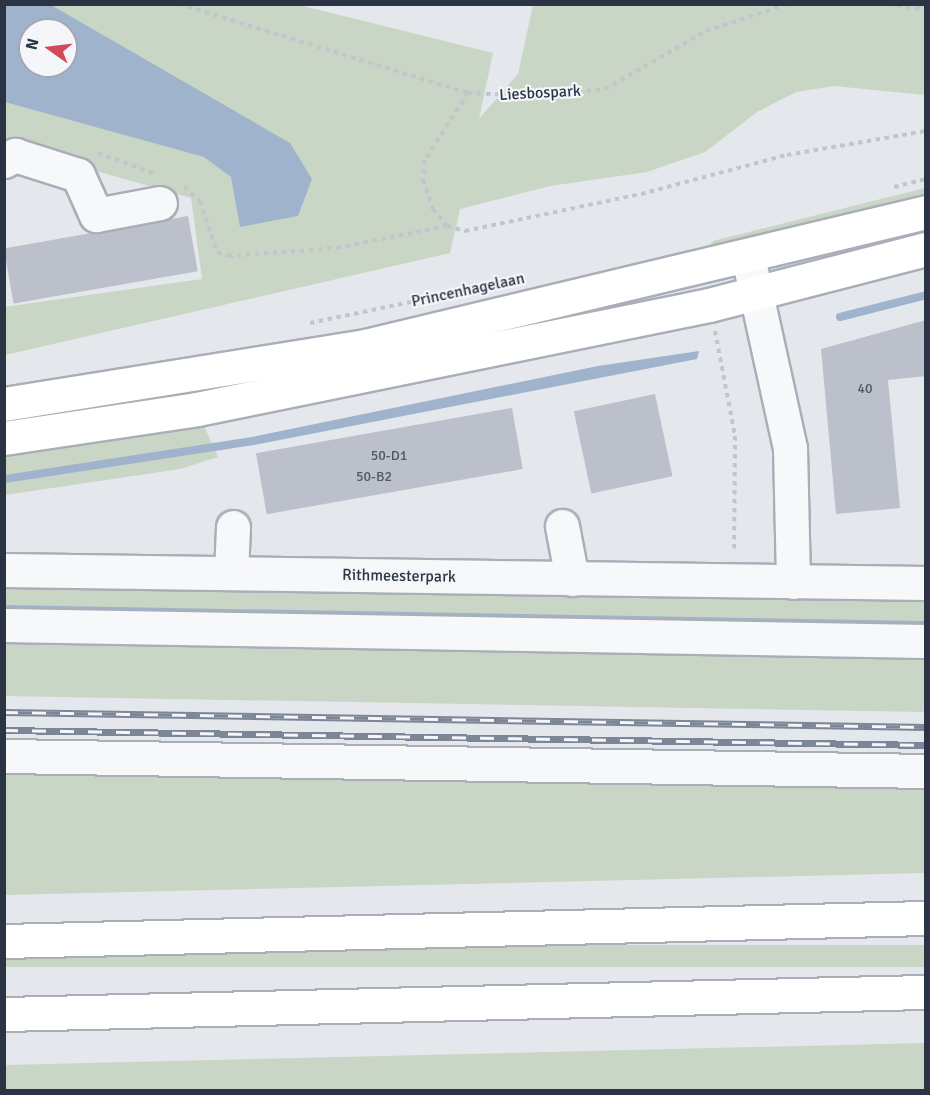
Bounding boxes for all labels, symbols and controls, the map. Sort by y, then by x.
north arrow [18,18,78,78]
text: N [21,36,44,52]
street label: Liesbospark [499,81,581,105]
street label: Princenhagelaan [410,269,526,311]
house number: 40 [857,381,873,397]
house number: 50-D1 [371,448,407,464]
house number: 50-B2 [356,469,392,485]
street label: Rithmeesterpark [342,565,456,587]

